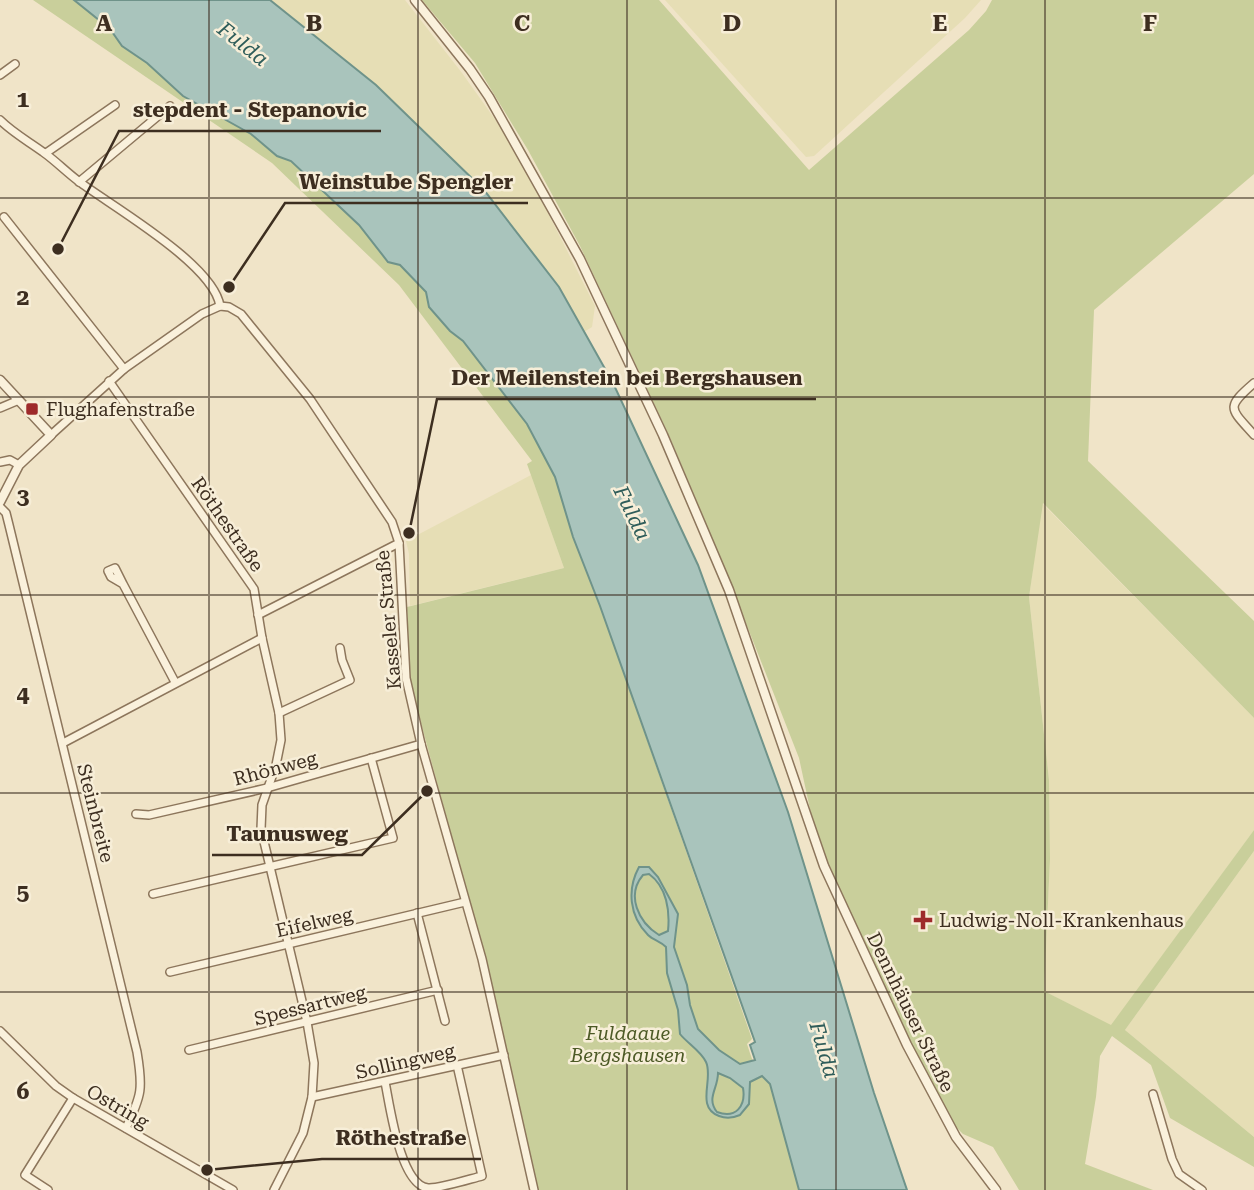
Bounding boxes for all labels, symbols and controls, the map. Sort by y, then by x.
text: A [96,10,113,37]
text: B [306,10,322,37]
text: C [514,10,530,37]
text: D [723,10,741,37]
text: E [933,10,947,37]
text: F [1143,10,1157,37]
water label: Fulda [212,16,273,71]
text: 1 [17,86,30,113]
callout: stepdent - Stepanovic [119,89,381,131]
text: stepdent - Stepanovic [133,98,367,122]
callout: Weinstube Spengler [285,161,528,203]
text: Weinstube Spengler [299,170,514,194]
text: 2 [17,284,29,311]
callout: Der Meilenstein bei Bergshausen [437,357,816,399]
text: Der Meilenstein bei Bergshausen [451,366,803,390]
place label: Flughafenstraße [46,398,195,421]
marker: Flughafenstraße [24,401,40,417]
street label: Röthestraße [186,472,269,576]
water label: Fulda [608,481,655,544]
text: 3 [17,483,30,510]
street label: Kasseler Straße [371,549,406,691]
text: 4 [17,681,30,708]
street label: Rhönweg [231,746,320,791]
street label: Steinbreite [72,761,119,865]
callout: Taunusweg [212,813,362,855]
text: Taunusweg [226,822,348,846]
text: 5 [17,879,30,906]
street label: Eifelweg [273,902,355,942]
place label: Ludwig-Noll-Krankenhaus [939,909,1184,932]
marker: Ludwig-Noll-Krankenhaus [913,910,933,930]
street label: Dennhäuser Straße [862,929,959,1096]
street label: Spessartweg [252,980,369,1031]
water label: Fulda [804,1018,843,1081]
park label: Fuldaaue Bergshausen [570,1022,686,1067]
street label: Sollingweg [353,1039,457,1084]
text: 6 [17,1078,30,1105]
street label: Ostring [83,1079,153,1134]
callout: Röthestraße [322,1117,481,1159]
text: Röthestraße [336,1126,466,1150]

